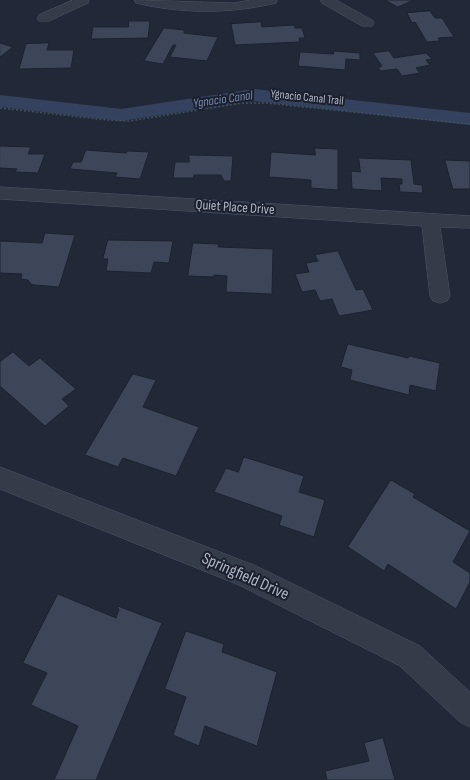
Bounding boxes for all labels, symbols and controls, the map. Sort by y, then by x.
street label: Ygnacio Canal Trail [270,87,344,109]
water label: Ygnacio Canal [192,88,254,112]
street label: Quiet Place Drive [195,197,275,219]
street label: Springfield Drive [198,549,292,605]

